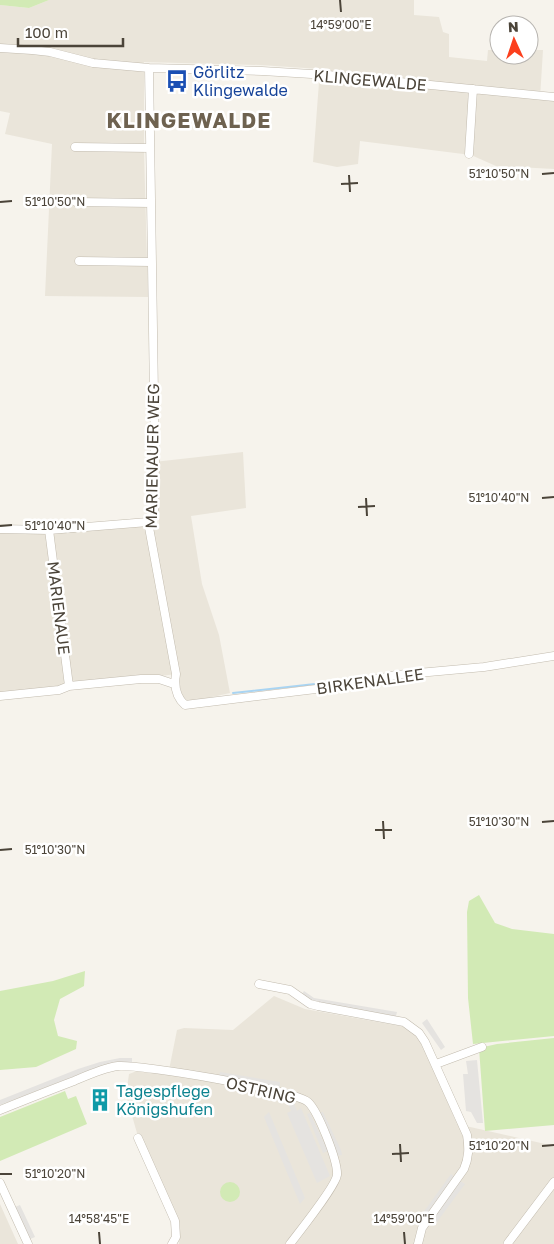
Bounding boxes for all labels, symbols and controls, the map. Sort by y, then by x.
scale bar [18,15,122,47]
north arrow [489,15,539,65]
text: 14°59'00"E [311,17,371,32]
text: N [508,18,519,35]
text: 100 m [25,23,68,41]
place label: Görlitz Klingewalde [193,62,288,100]
street label: KLINGEWALDE [313,65,427,95]
bus stop icon: Görlitz Klingewalde [164,68,190,94]
district label: KLINGEWALDE [107,107,271,133]
text: 51°10'50"N [469,166,529,181]
text: 51°10'50"N [25,194,85,209]
street label: MARIENAUER WEG [141,383,163,529]
text: 51°10'40"N [469,490,529,505]
text: 51°10'40"N [25,518,85,533]
street label: MARIENAUE [43,560,75,656]
street label: BIRKENALLEE [315,664,425,698]
text: 51°10'30"N [469,814,529,829]
text: 51°10'30"N [25,842,85,857]
street label: OSTRING [224,1072,298,1108]
place label: Tagespflege Königshufen [116,1081,213,1119]
building icon: Tagespflege Königshufen [87,1087,113,1113]
text: 51°10'20"N [469,1138,529,1153]
text: 51°10'20"N [25,1166,85,1181]
text: 14°58'45"E [69,1211,129,1226]
text: 14°59'00"E [374,1211,434,1226]

